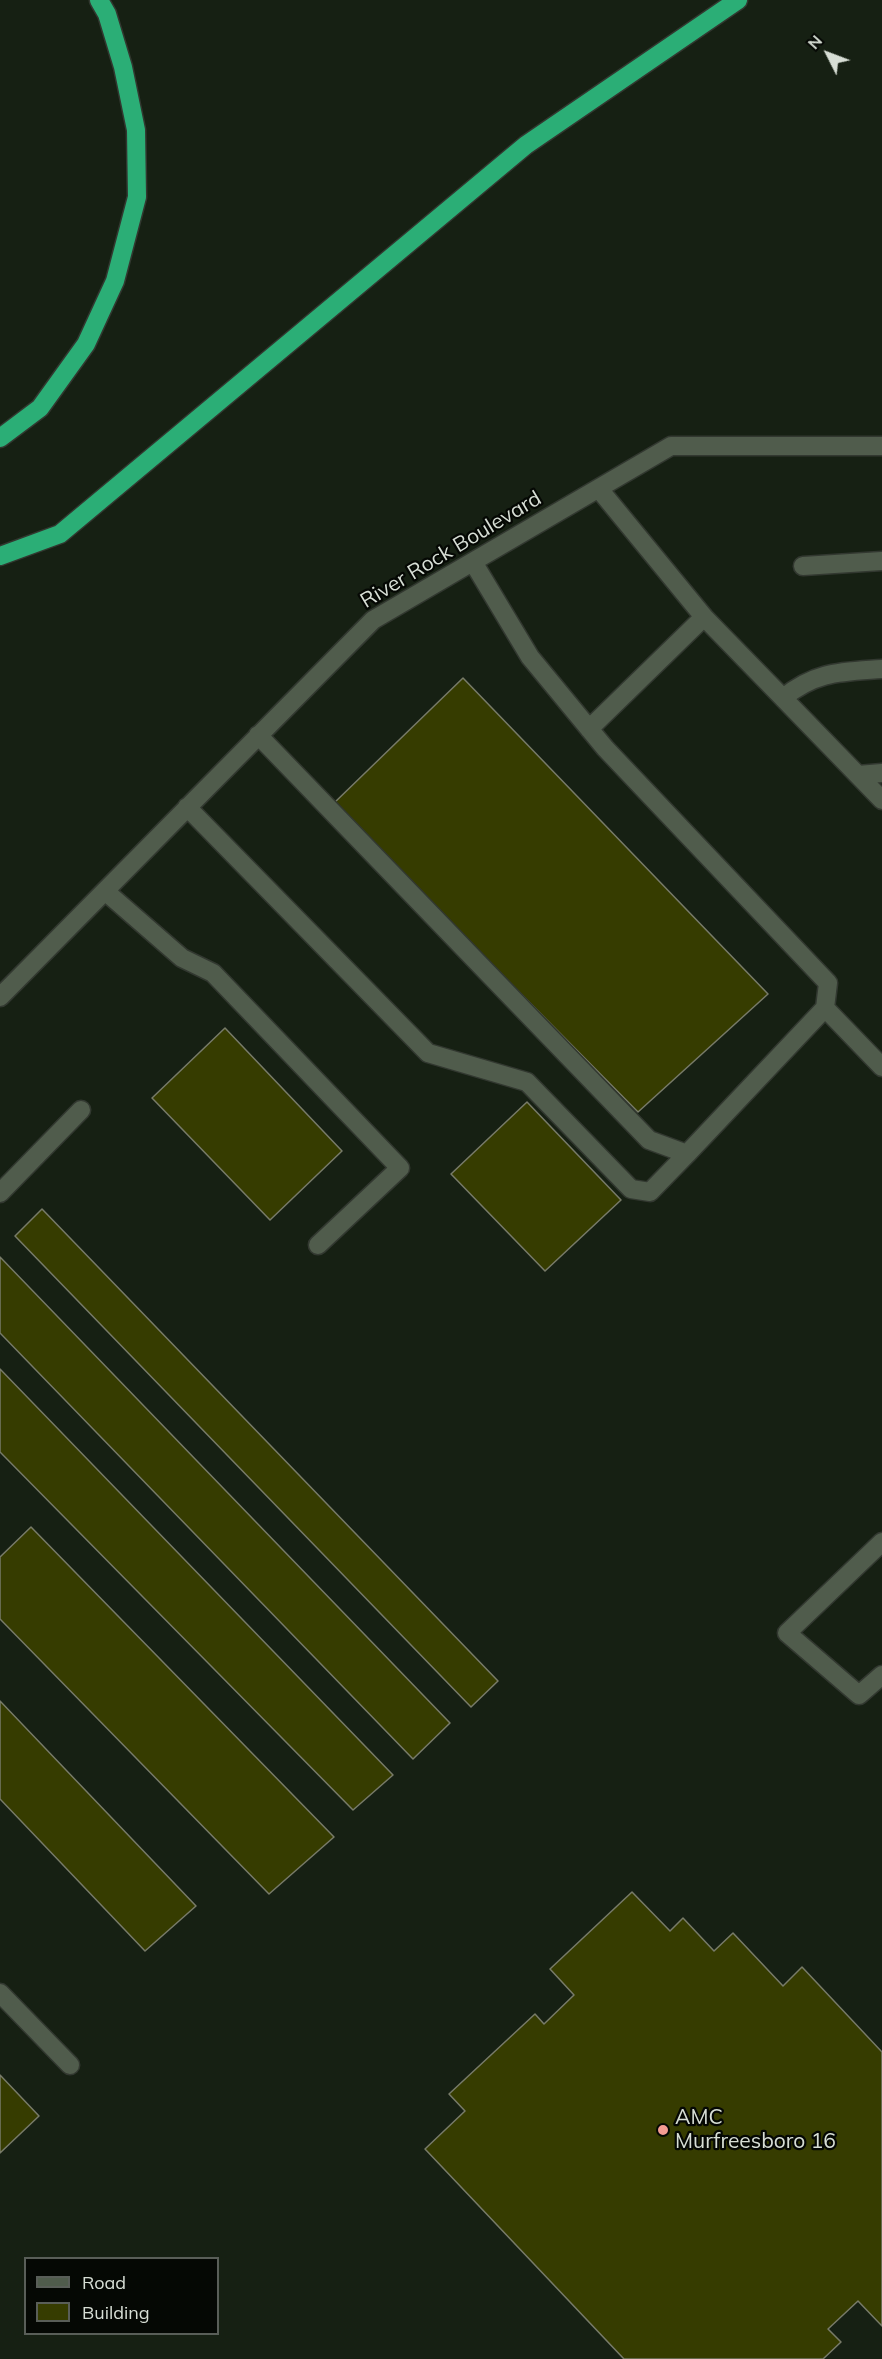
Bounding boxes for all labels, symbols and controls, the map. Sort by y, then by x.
north arrow [798,24,858,84]
text: N [803,31,826,53]
street label: River Rock Boulevard [356,486,546,614]
place label: AMC Murfreesboro 16 [675,2105,836,2155]
marker: AMC Murfreesboro 16 [656,2123,670,2137]
legend [24,2257,219,2335]
text: Road [82,2271,126,2294]
text: Building [82,2301,150,2324]

